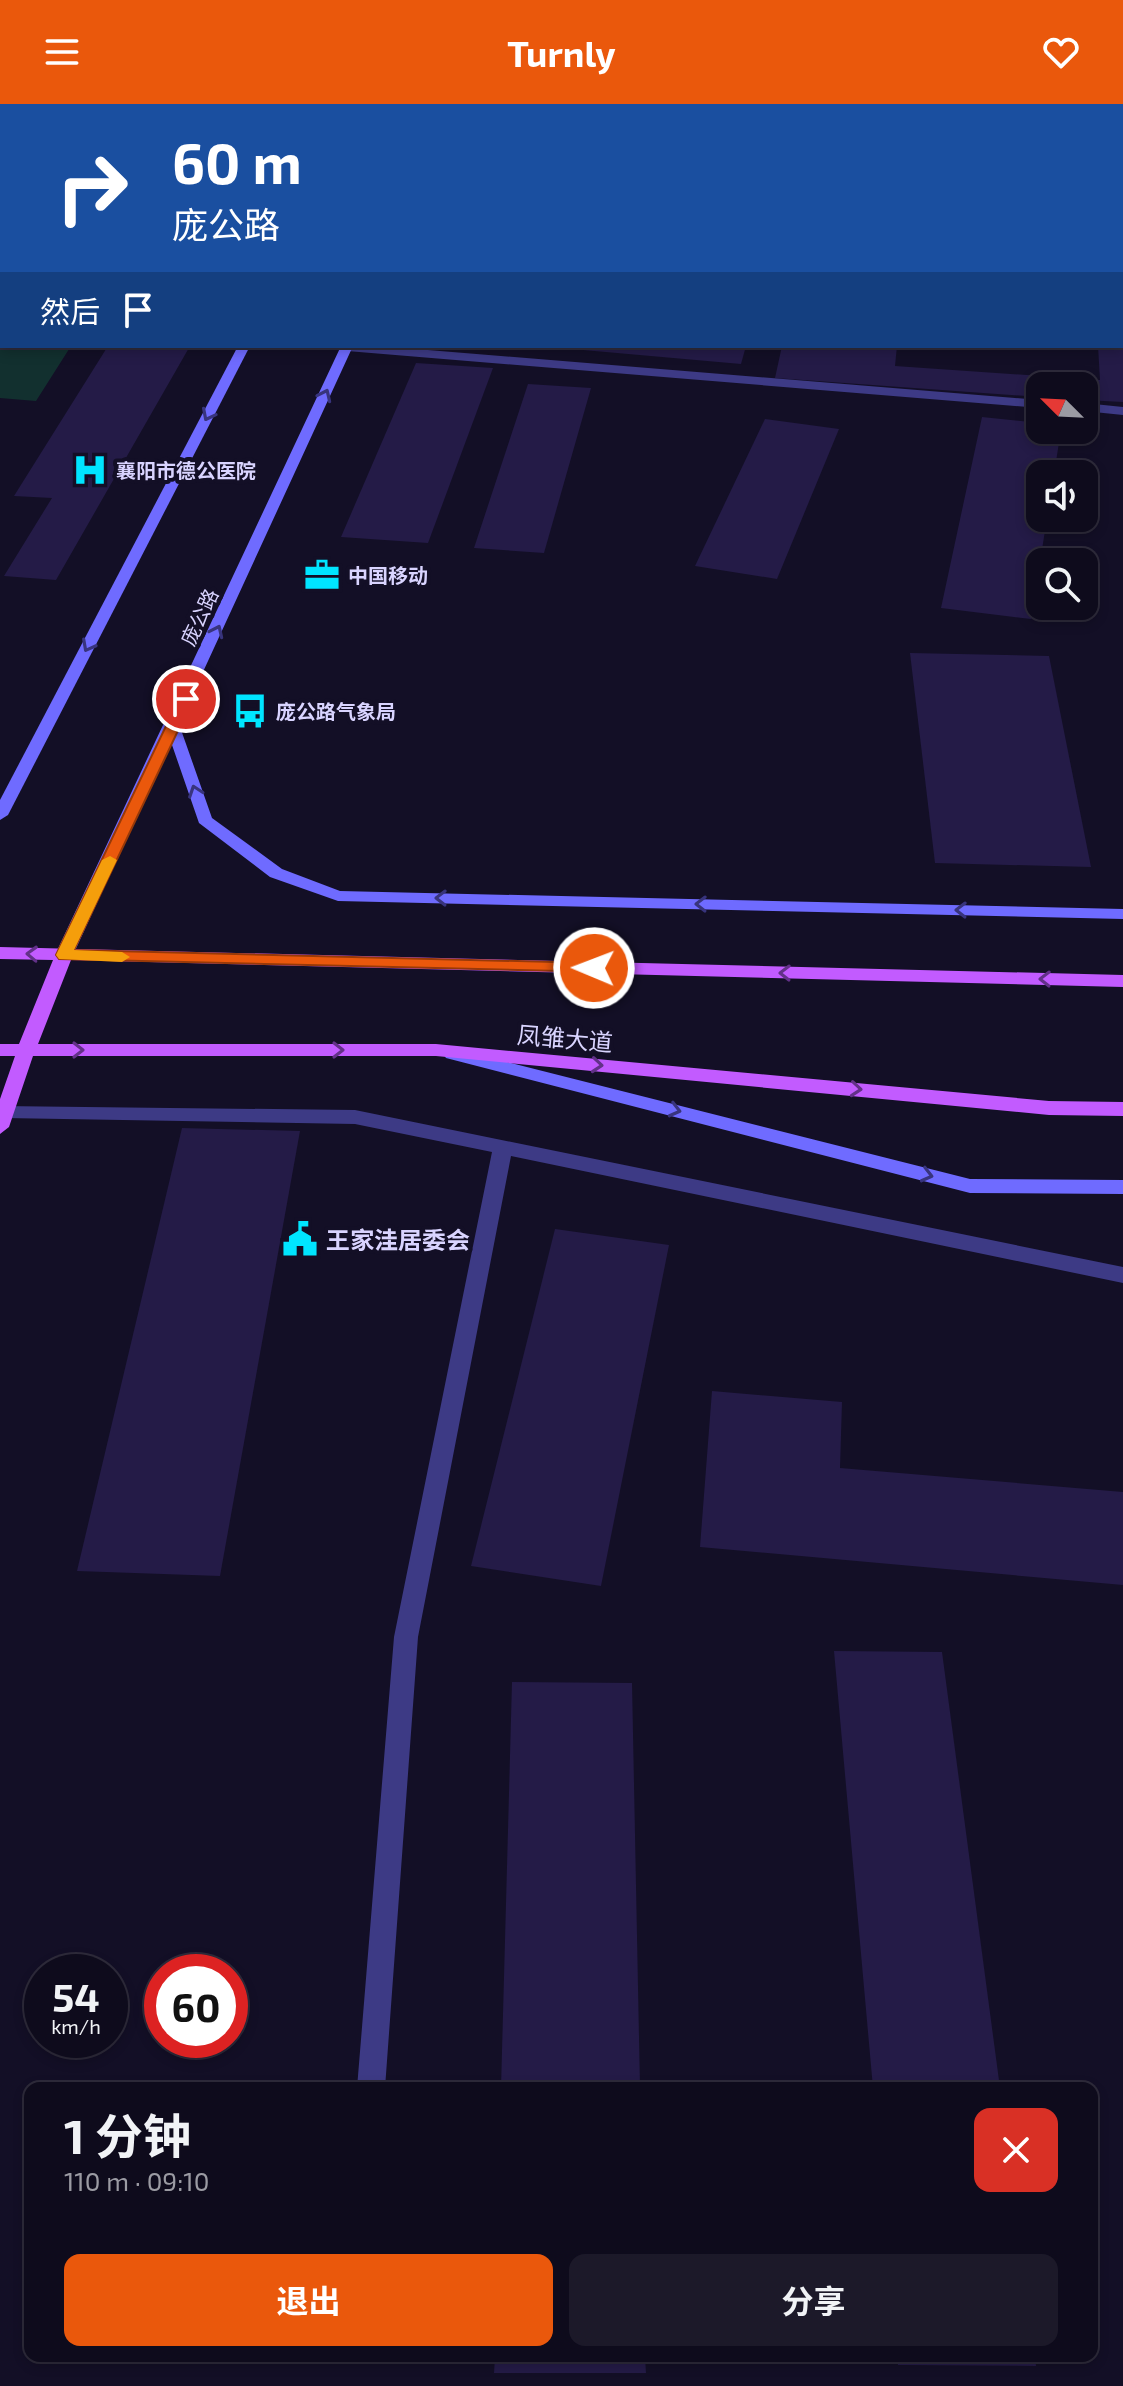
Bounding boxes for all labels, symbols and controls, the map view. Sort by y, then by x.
icon: menu [40,30,84,74]
icon: heart [1039,30,1083,74]
text: Turnly [507,31,616,74]
text: 60 m [172,128,302,195]
icon: right [40,136,144,240]
text: 庞公路 [172,202,280,245]
icon: arrive [116,288,160,332]
text: 然后 [40,293,100,329]
north arrow [1026,372,1098,444]
map controls [1026,372,1098,620]
one-way arrow [315,389,331,403]
one-way arrow [202,407,217,422]
hospital icon: 襄阳市德公医院 [71,451,109,489]
place label: 襄阳市德公医院 [116,458,256,482]
button: sound [1026,460,1098,532]
button: search [1026,548,1098,620]
office icon: 中国移动 [303,556,341,594]
place label: 中国移动 [348,563,428,587]
street label: 庞公路 [175,585,223,649]
one-way arrow [207,625,223,640]
one-way arrow [83,638,98,653]
pin [152,665,220,733]
icon: arrive [164,677,208,721]
bus stop icon: 庞公路气象局 [231,692,269,730]
place label: 庞公路气象局 [276,699,396,723]
one-way arrow [189,785,205,799]
one-way arrow [434,889,447,907]
one-way arrow [694,896,707,913]
one-way arrow [954,902,967,919]
position arrow [552,926,636,1010]
one-way arrow [25,946,38,963]
one-way arrow [778,964,791,981]
one-way arrow [1038,970,1051,987]
street label: 凤雏大道 [516,1019,614,1057]
one-way arrow [72,1041,85,1059]
one-way arrow [332,1041,345,1059]
one-way arrow [591,1056,604,1073]
one-way arrow [850,1081,863,1098]
one-way arrow [667,1101,681,1118]
one-way arrow [919,1165,933,1182]
public building icon: 王家洼居委会 [281,1220,319,1258]
place label: 王家洼居委会 [326,1225,470,1254]
speed limit sign: 60 [144,1954,248,2058]
text: 54 [52,1972,100,2020]
text: km/h [51,2014,101,2038]
text: 1 分钟 [64,2106,191,2164]
button: close [974,2108,1058,2192]
text: 110 m · 09:10 [64,2165,209,2196]
button: 退出 [64,2254,553,2346]
button: 分享 [569,2254,1058,2346]

